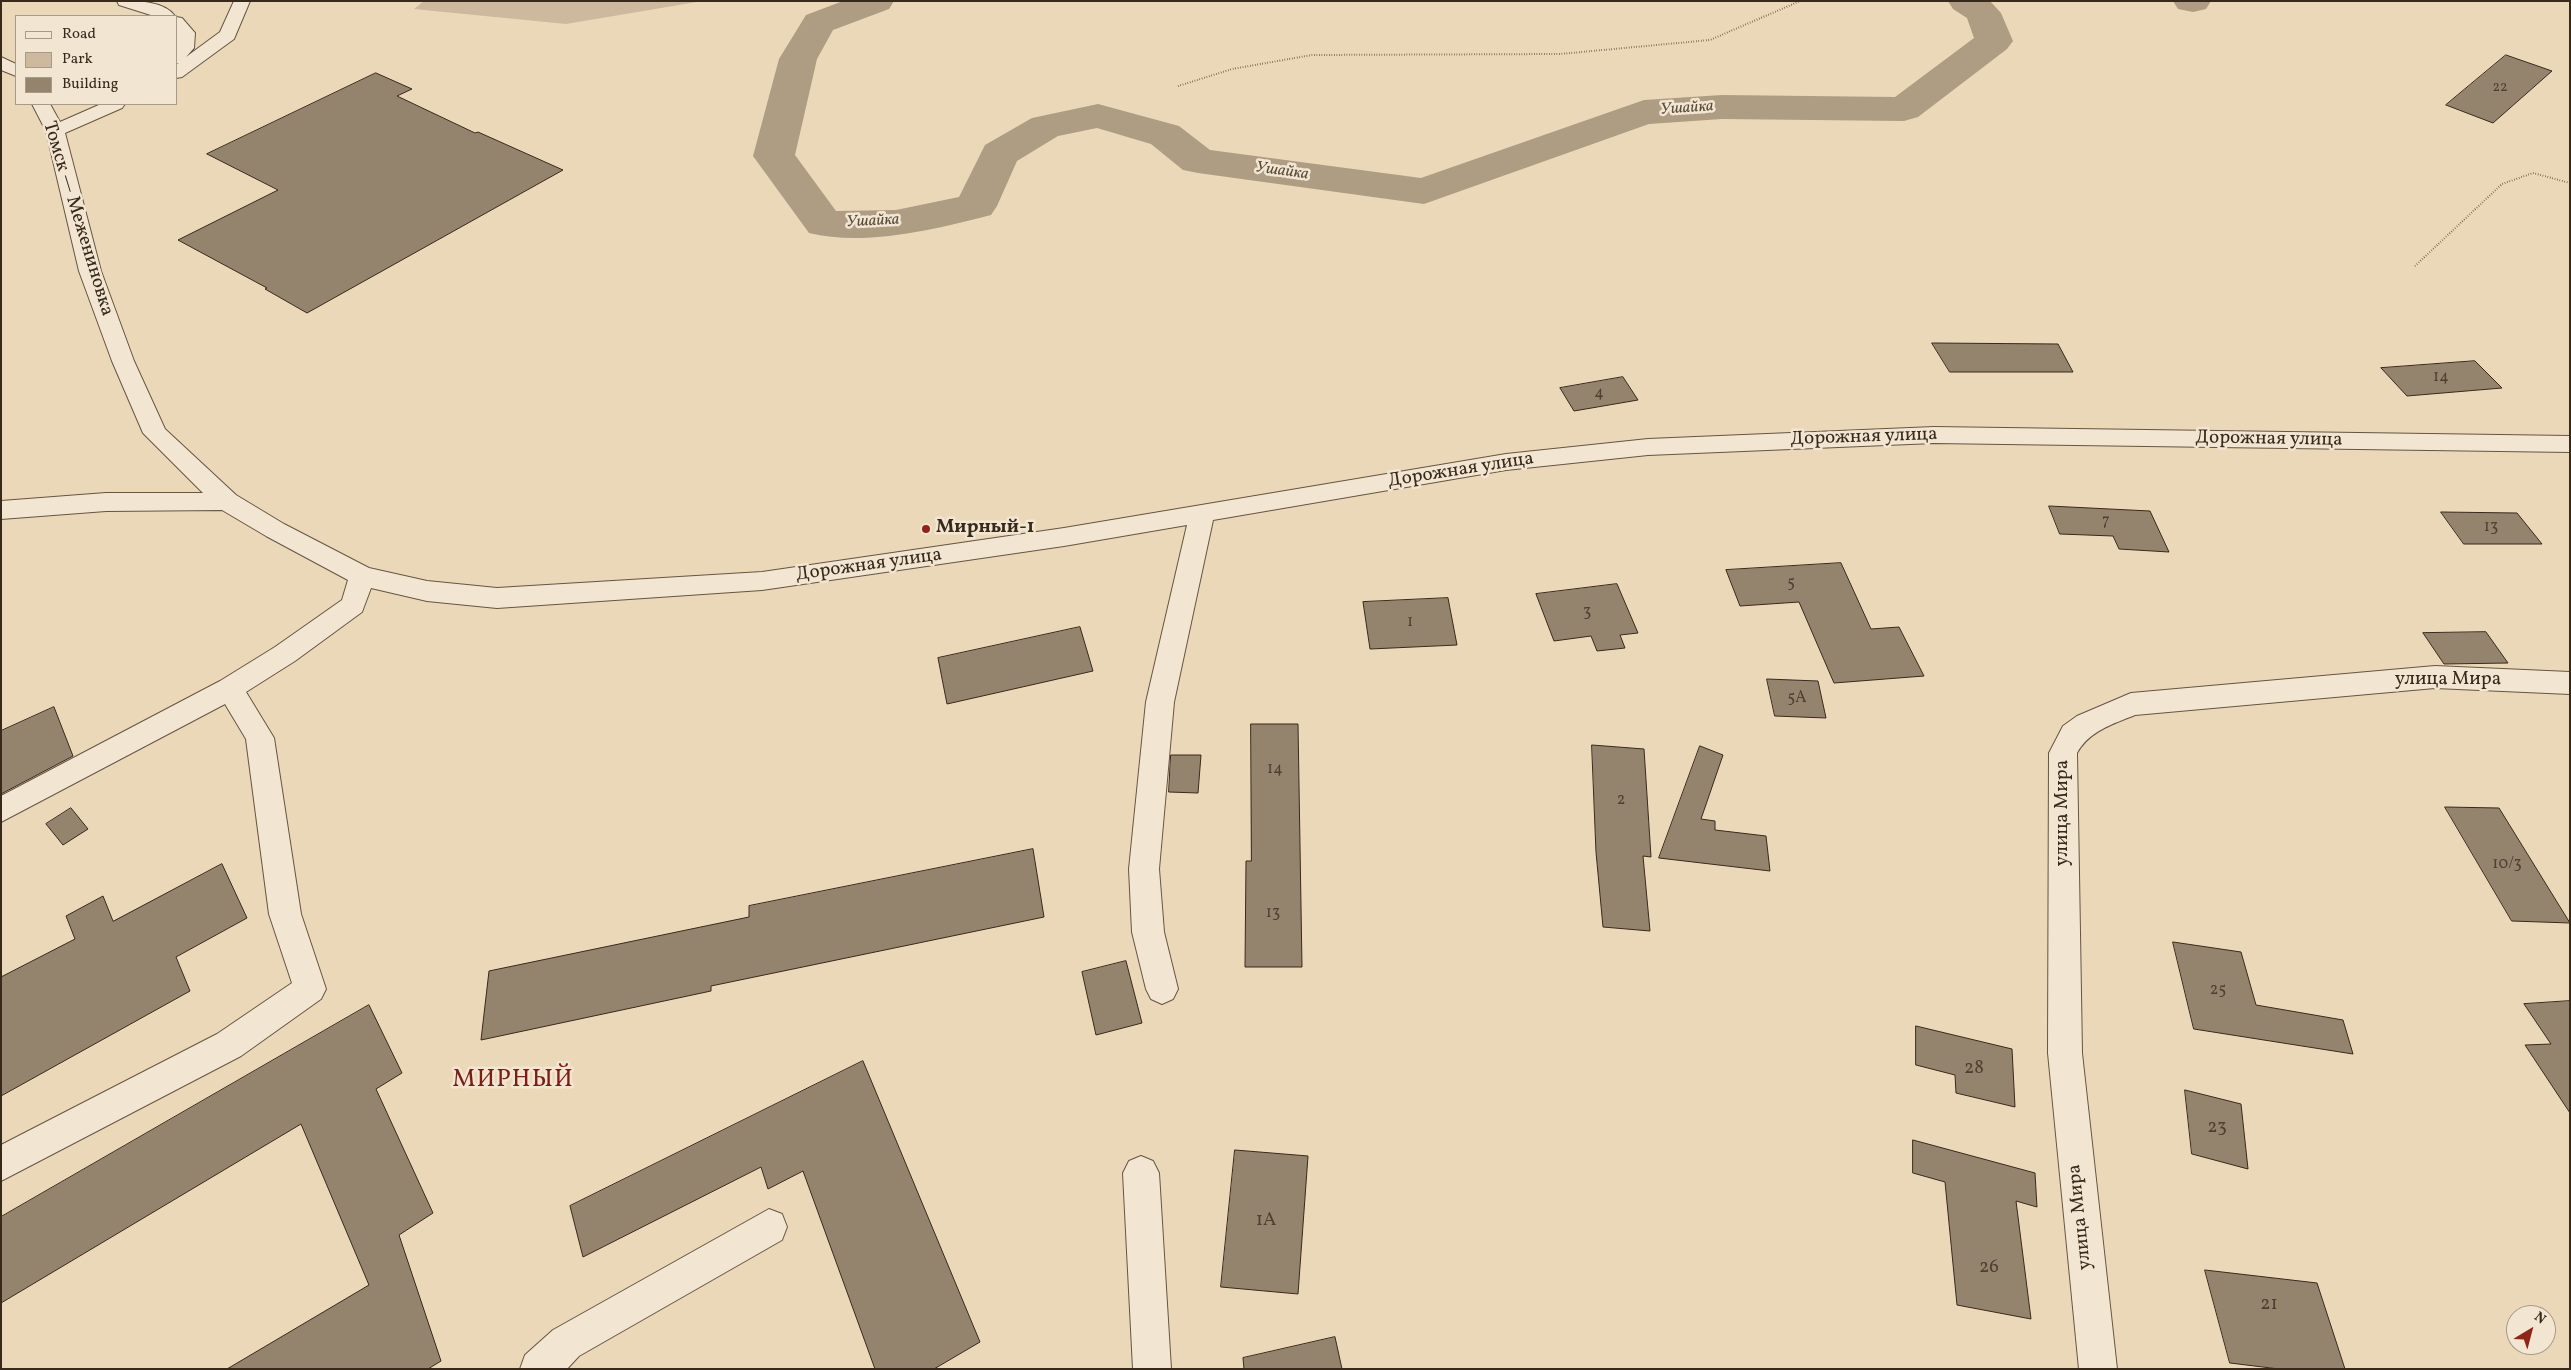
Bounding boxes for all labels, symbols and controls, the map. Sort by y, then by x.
legend [15,15,178,105]
text: Road [62,24,96,45]
text: Park [62,49,93,70]
text: Building [62,74,118,95]
house number: 22 [2492,80,2508,96]
water label: Ушайка [1660,98,1714,120]
street label: Томск — Межениновка [36,119,118,319]
water label: Ушайка [1254,159,1310,185]
water label: Ушайка [846,211,900,233]
house number: 14 [2433,368,2449,388]
house number: 4 [1594,384,1604,404]
street label: Дорожная улица [1790,424,1938,452]
street label: Дорожная улица [2195,427,2343,453]
street label: Дорожная улица [1387,448,1535,494]
house number: 7 [2102,512,2110,532]
place label: Мирный-1 [936,518,1034,540]
house number: 13 [2484,518,2498,538]
marker: Мирный-1 [920,523,932,535]
street label: Дорожная улица [795,544,943,588]
house number: 5 [1787,574,1795,594]
house number: 3 [1583,603,1591,623]
house number: 1 [1407,613,1413,633]
street label: улица Мира [2395,670,2501,692]
house number: 5А [1788,689,1806,709]
house number: 14 [1267,760,1283,780]
street label: улица Мира [2053,760,2075,866]
house number: 2 [1617,791,1625,811]
house number: 10/3 [2492,855,2522,875]
house number: 13 [1266,904,1280,924]
house number: 25 [2210,981,2226,1001]
house number: 28 [1964,1059,1984,1081]
district label: МИРНЫЙ [451,1066,575,1096]
house number: 23 [2207,1118,2227,1140]
street label: улица Мира [2064,1163,2098,1271]
house number: 1А [1256,1211,1276,1233]
house number: 26 [1979,1258,1999,1280]
house number: 21 [2260,1295,2278,1317]
north arrow [2506,1305,2556,1355]
text: N [2530,1308,2549,1329]

